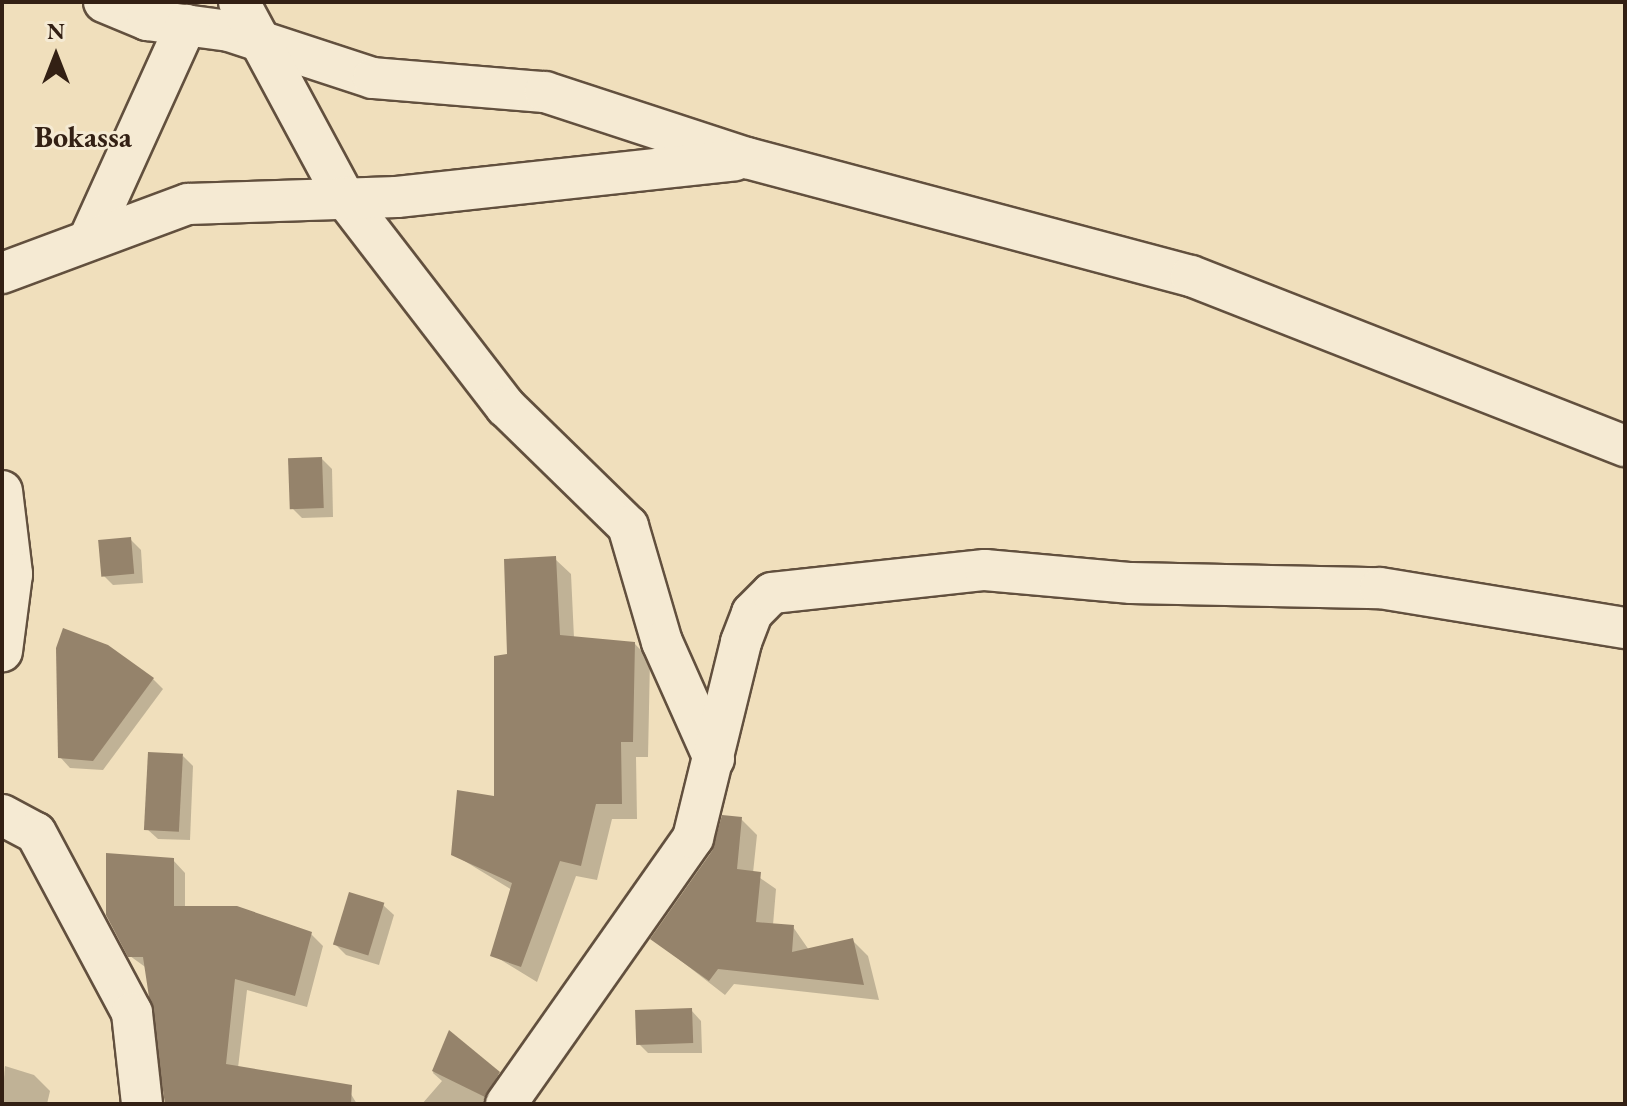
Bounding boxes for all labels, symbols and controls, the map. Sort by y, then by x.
north arrow [16,16,96,96]
text: N [47,17,65,46]
district label: Bokassa [34,119,132,155]

